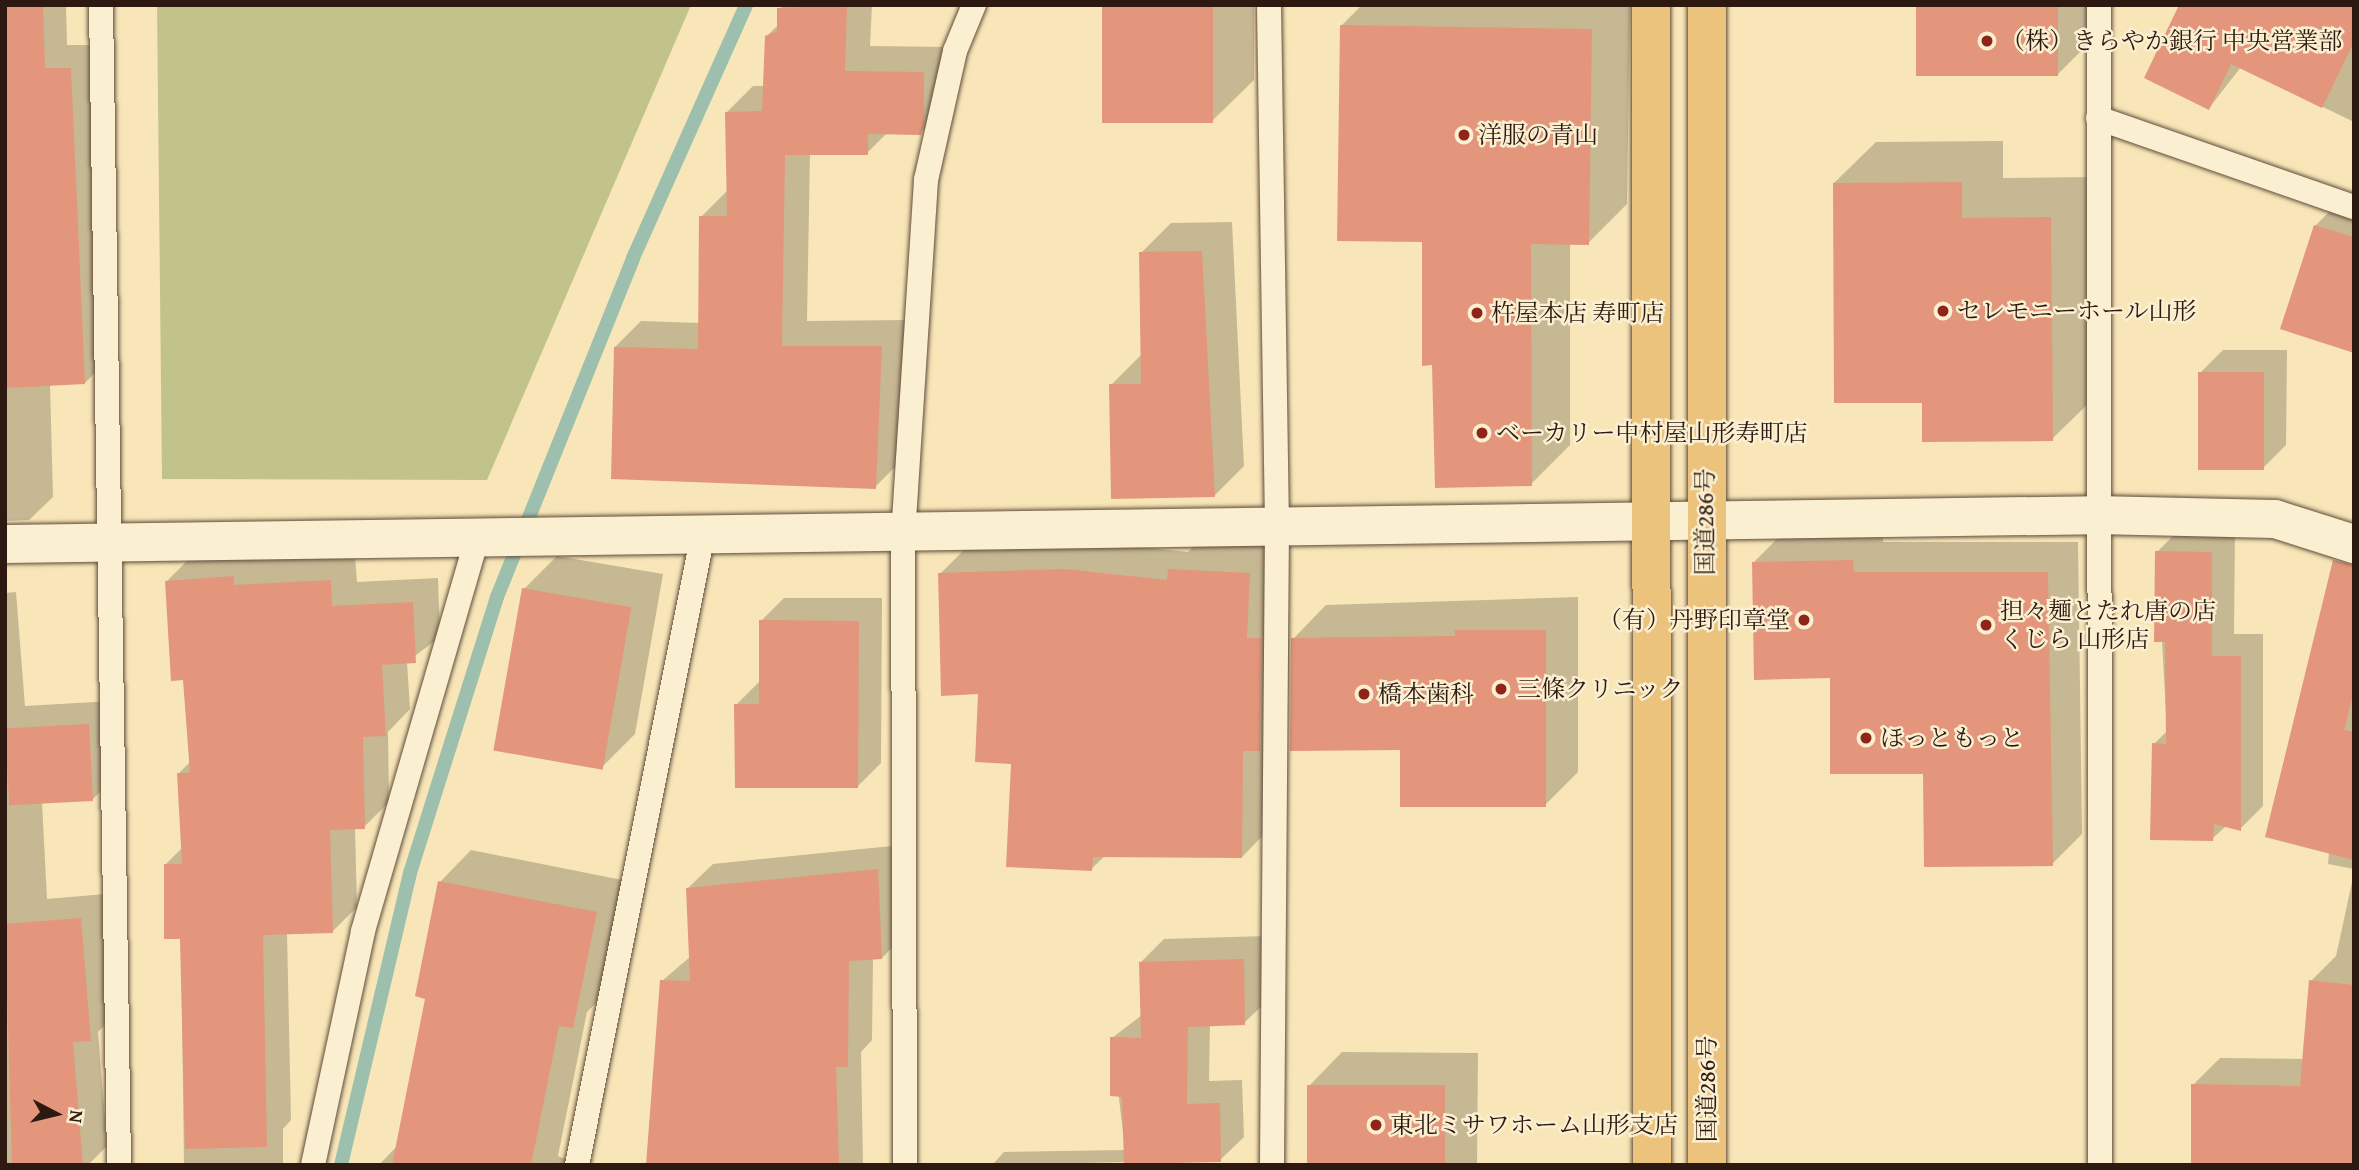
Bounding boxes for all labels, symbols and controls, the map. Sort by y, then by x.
place label: （株）きらやか銀行 中央営業部 [2001,27,2342,55]
marker: （株）きらやか銀行 中央営業部 [1979,33,1995,49]
place label: 洋服の青山 [1478,121,1598,149]
marker: 洋服の青山 [1456,127,1472,143]
place label: セレモニーホール山形 [1957,297,2197,325]
place label: 杵屋本店 寿町店 [1491,299,1664,327]
marker: セレモニーホール山形 [1935,303,1951,319]
marker: 杵屋本店 寿町店 [1469,305,1485,321]
place label: ベーカリー中村屋山形寿町店 [1496,419,1808,447]
marker: ベーカリー中村屋山形寿町店 [1474,425,1490,441]
street label: 国道286号 [1691,469,1719,575]
place label: 担々麺とたれ唐の店 くじら 山形店 [2000,597,2216,653]
place label: （有）丹野印章堂 [1598,606,1790,634]
marker: （有）丹野印章堂 [1796,612,1812,628]
marker: 担々麺とたれ唐の店 くじら 山形店 [1978,617,1994,633]
place label: 三條クリニック [1517,675,1685,703]
marker: 三條クリニック [1491,679,1511,699]
place label: 橋本歯科 [1378,680,1474,708]
marker: 橋本歯科 [1356,686,1372,702]
place label: ほっともっと [1880,724,2024,752]
marker: ほっともっと [1858,730,1874,746]
street label: 国道286号 [1693,1036,1721,1142]
north arrow [21,1079,91,1149]
text: N [62,1109,92,1125]
place label: 東北ミサワホーム山形支店 [1390,1111,1678,1139]
marker: 東北ミサワホーム山形支店 [1368,1117,1384,1133]

